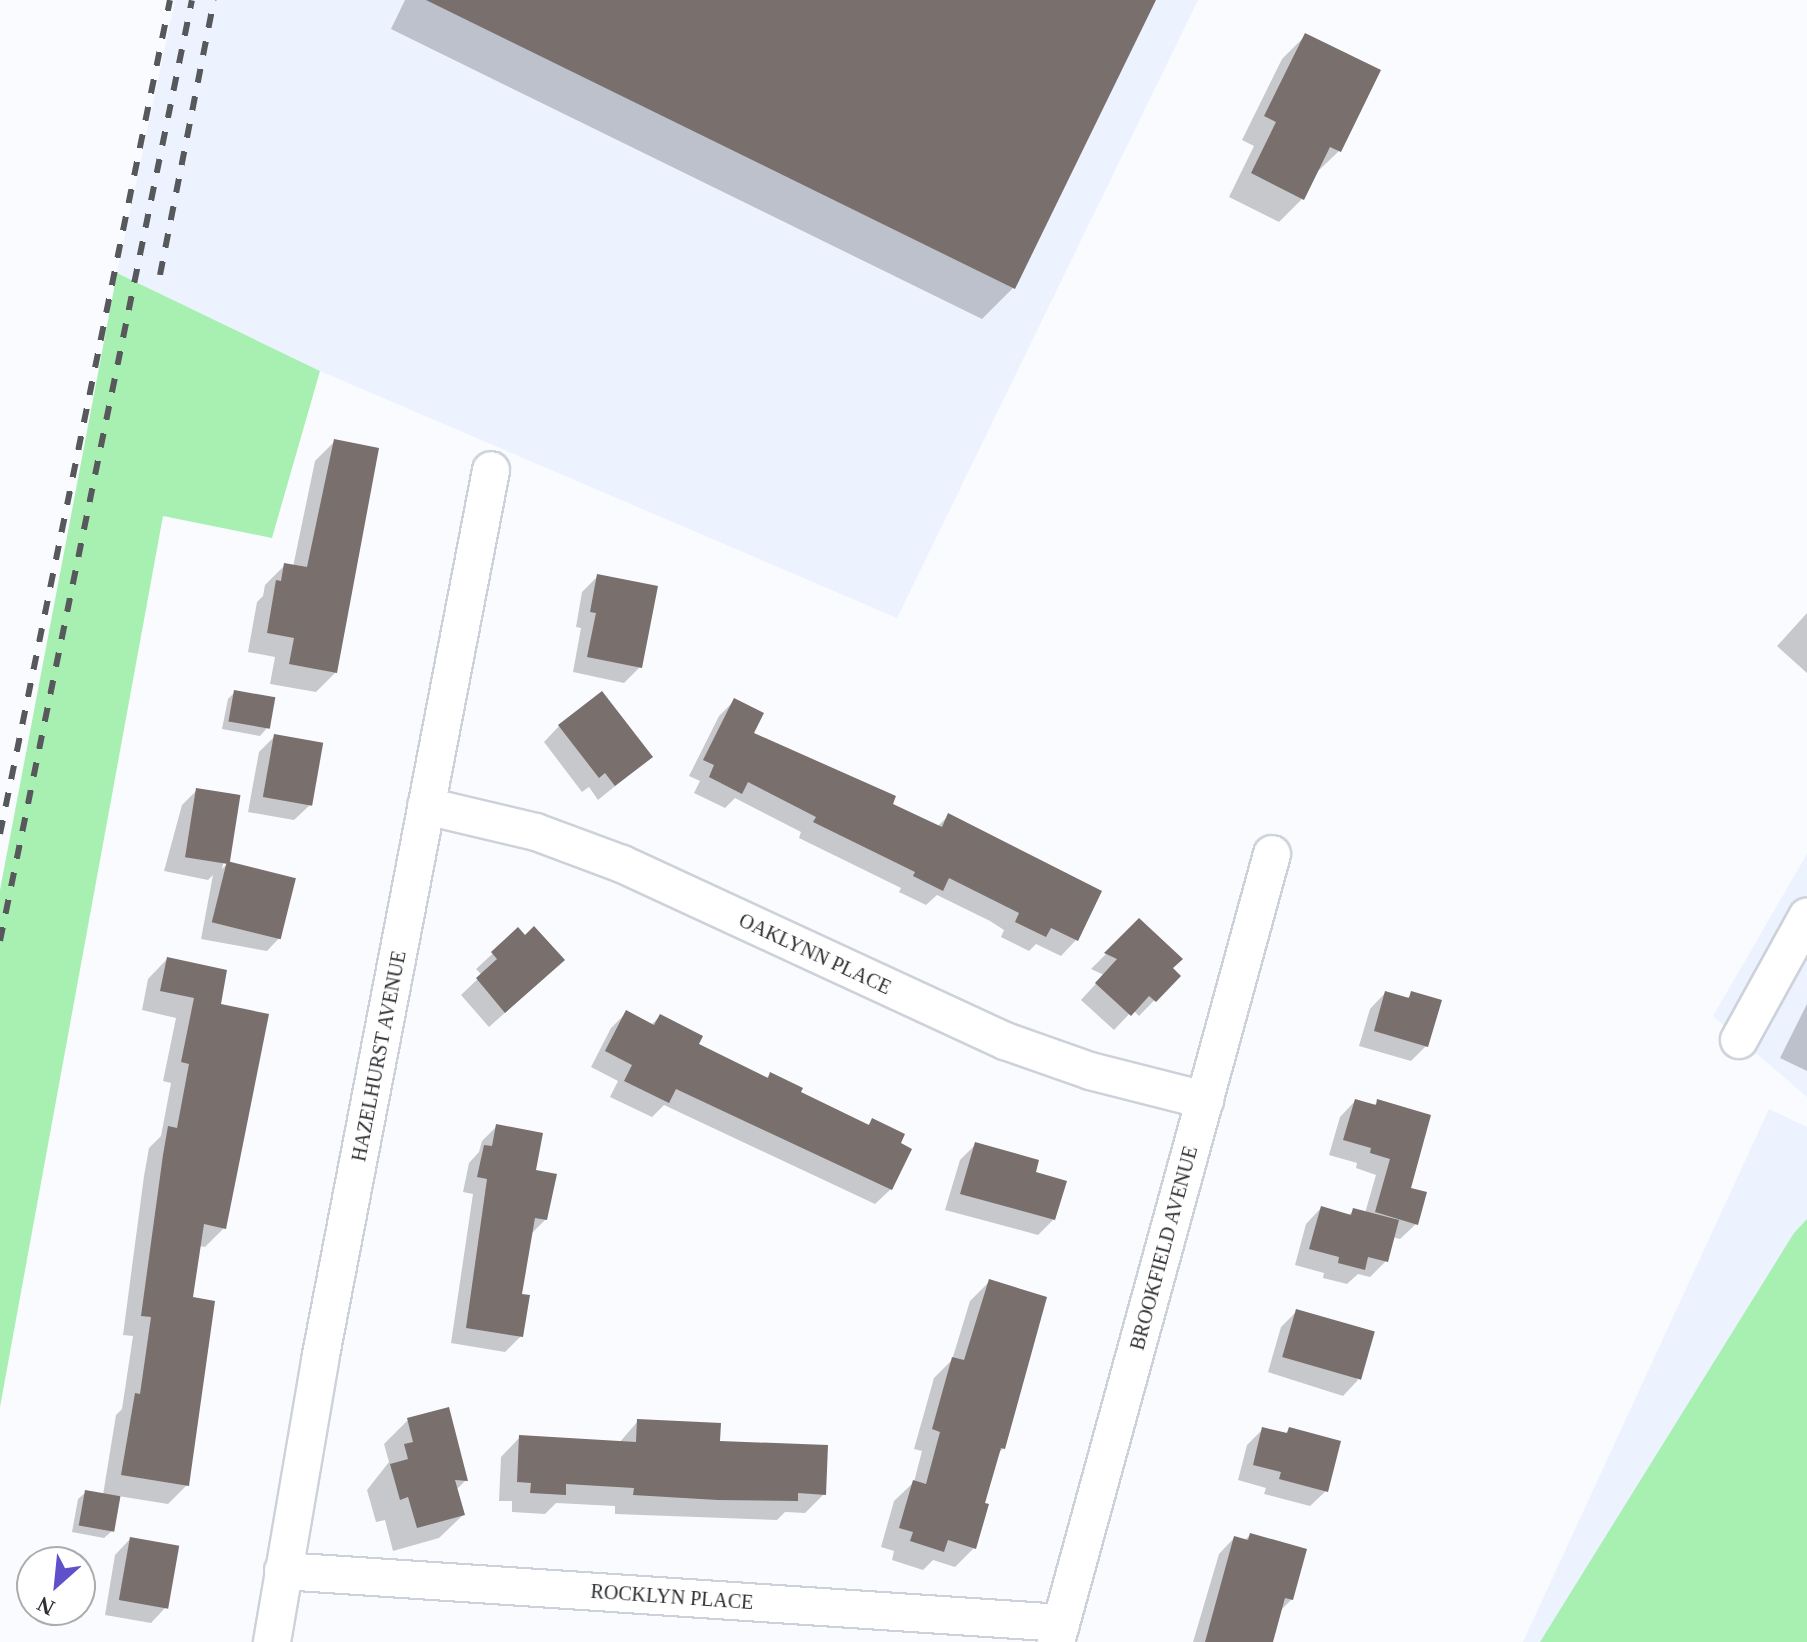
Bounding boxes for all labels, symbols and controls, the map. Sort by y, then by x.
street label: OAKLYNN PLACE [735,908,895,1000]
street label: HAZELHURST AVENUE [347,948,411,1164]
street label: BROOKFIELD AVENUE [1125,1143,1203,1353]
north arrow [16,1546,96,1626]
street label: ROCKLYN PLACE [590,1579,754,1615]
text: N [33,1591,59,1621]

